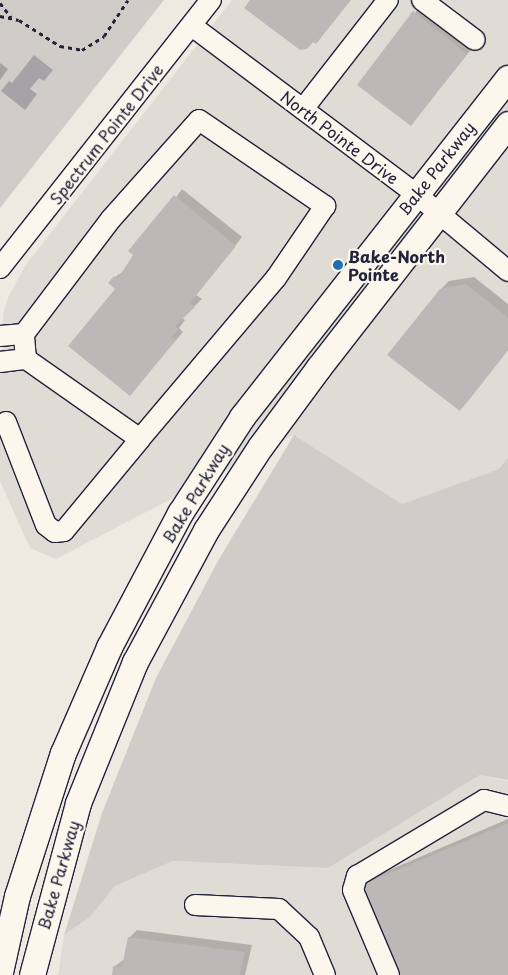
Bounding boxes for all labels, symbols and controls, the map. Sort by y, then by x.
street label: Spectrum Pointe Drive [45,60,167,208]
street label: North Pointe Drive [277,86,403,188]
street label: Bake Parkway [394,118,478,218]
place label: Bake-North Pointe [348,246,445,284]
marker: Bake-North Pointe [332,259,344,271]
street label: Bake Parkway [158,440,232,546]
street label: Bake Parkway [33,818,83,932]

